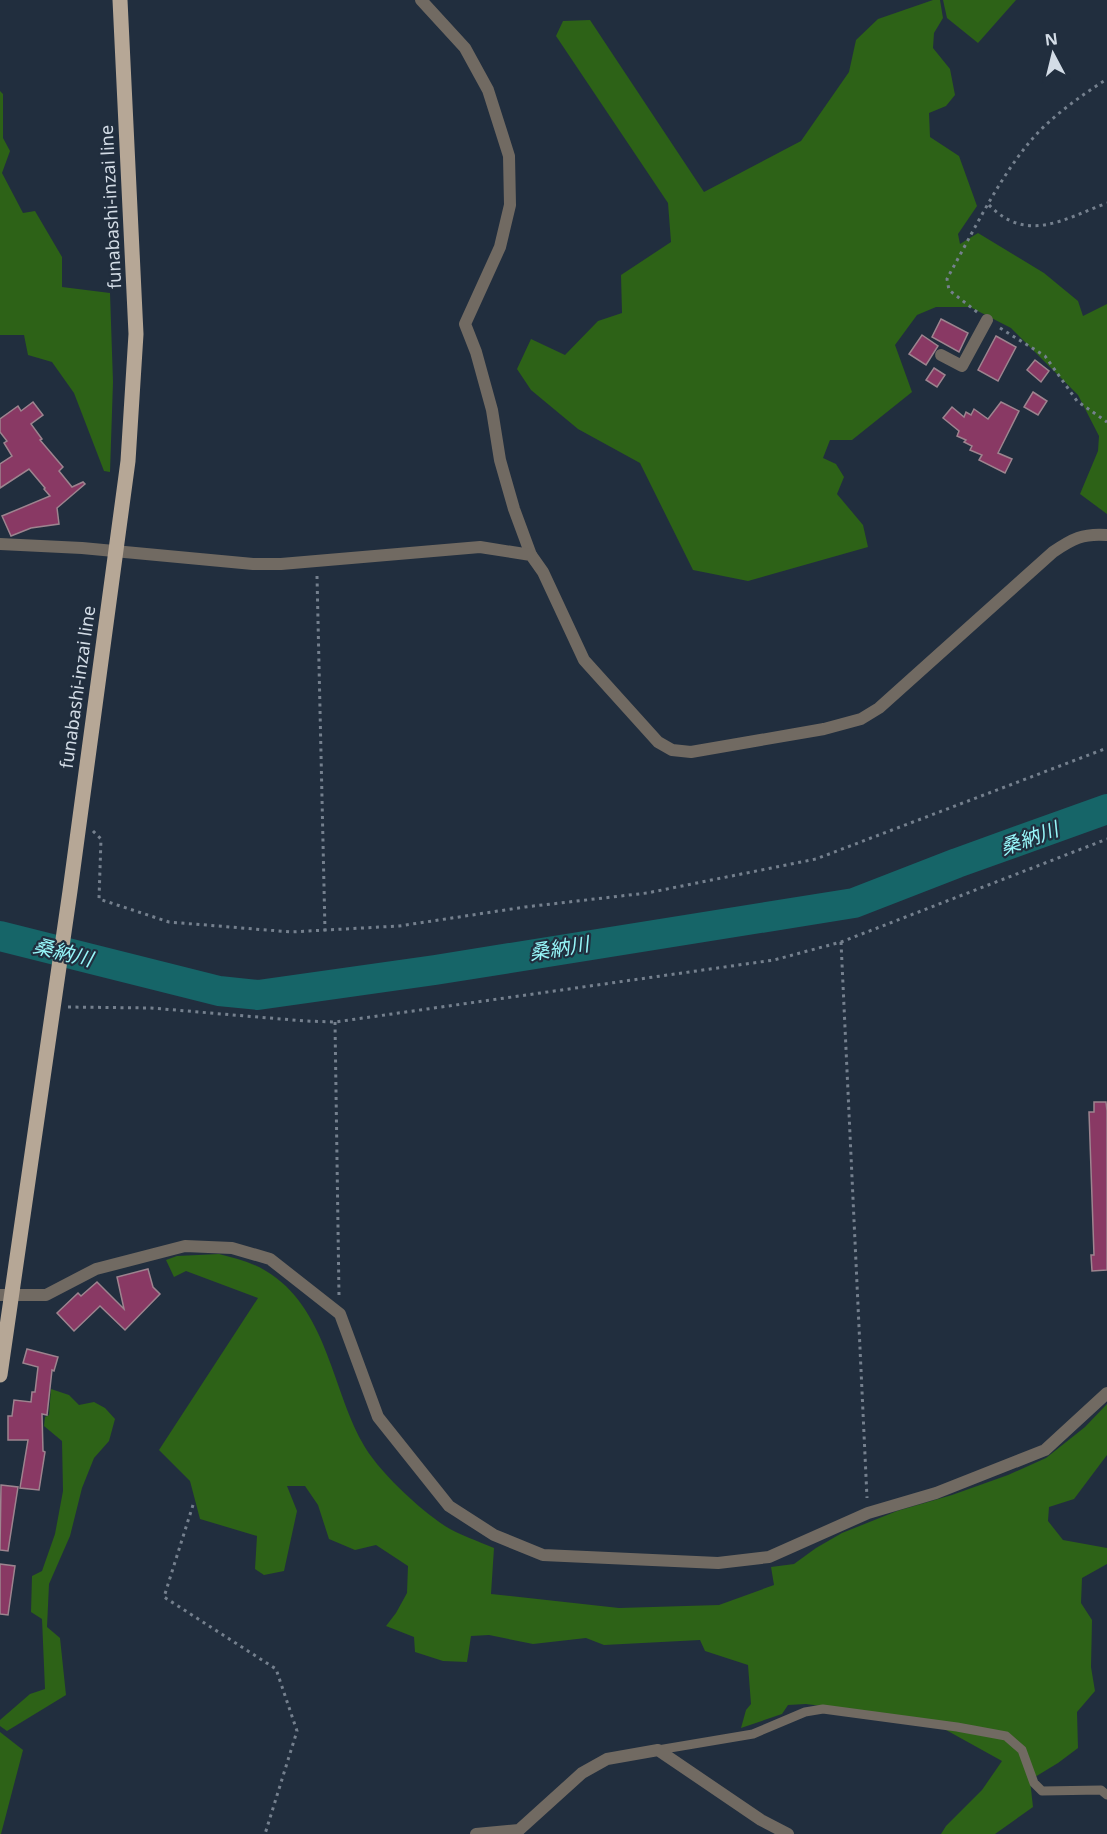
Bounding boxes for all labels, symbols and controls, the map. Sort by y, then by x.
north arrow [1023,24,1083,84]
text: N [1043,27,1059,51]
street label: funabashi-inzai line [94,124,126,290]
street label: funabashi-inzai line [54,604,100,770]
water label: 桑納川 [996,814,1064,861]
water label: 桑納川 [527,930,593,966]
water label: 桑納川 [31,932,97,973]

